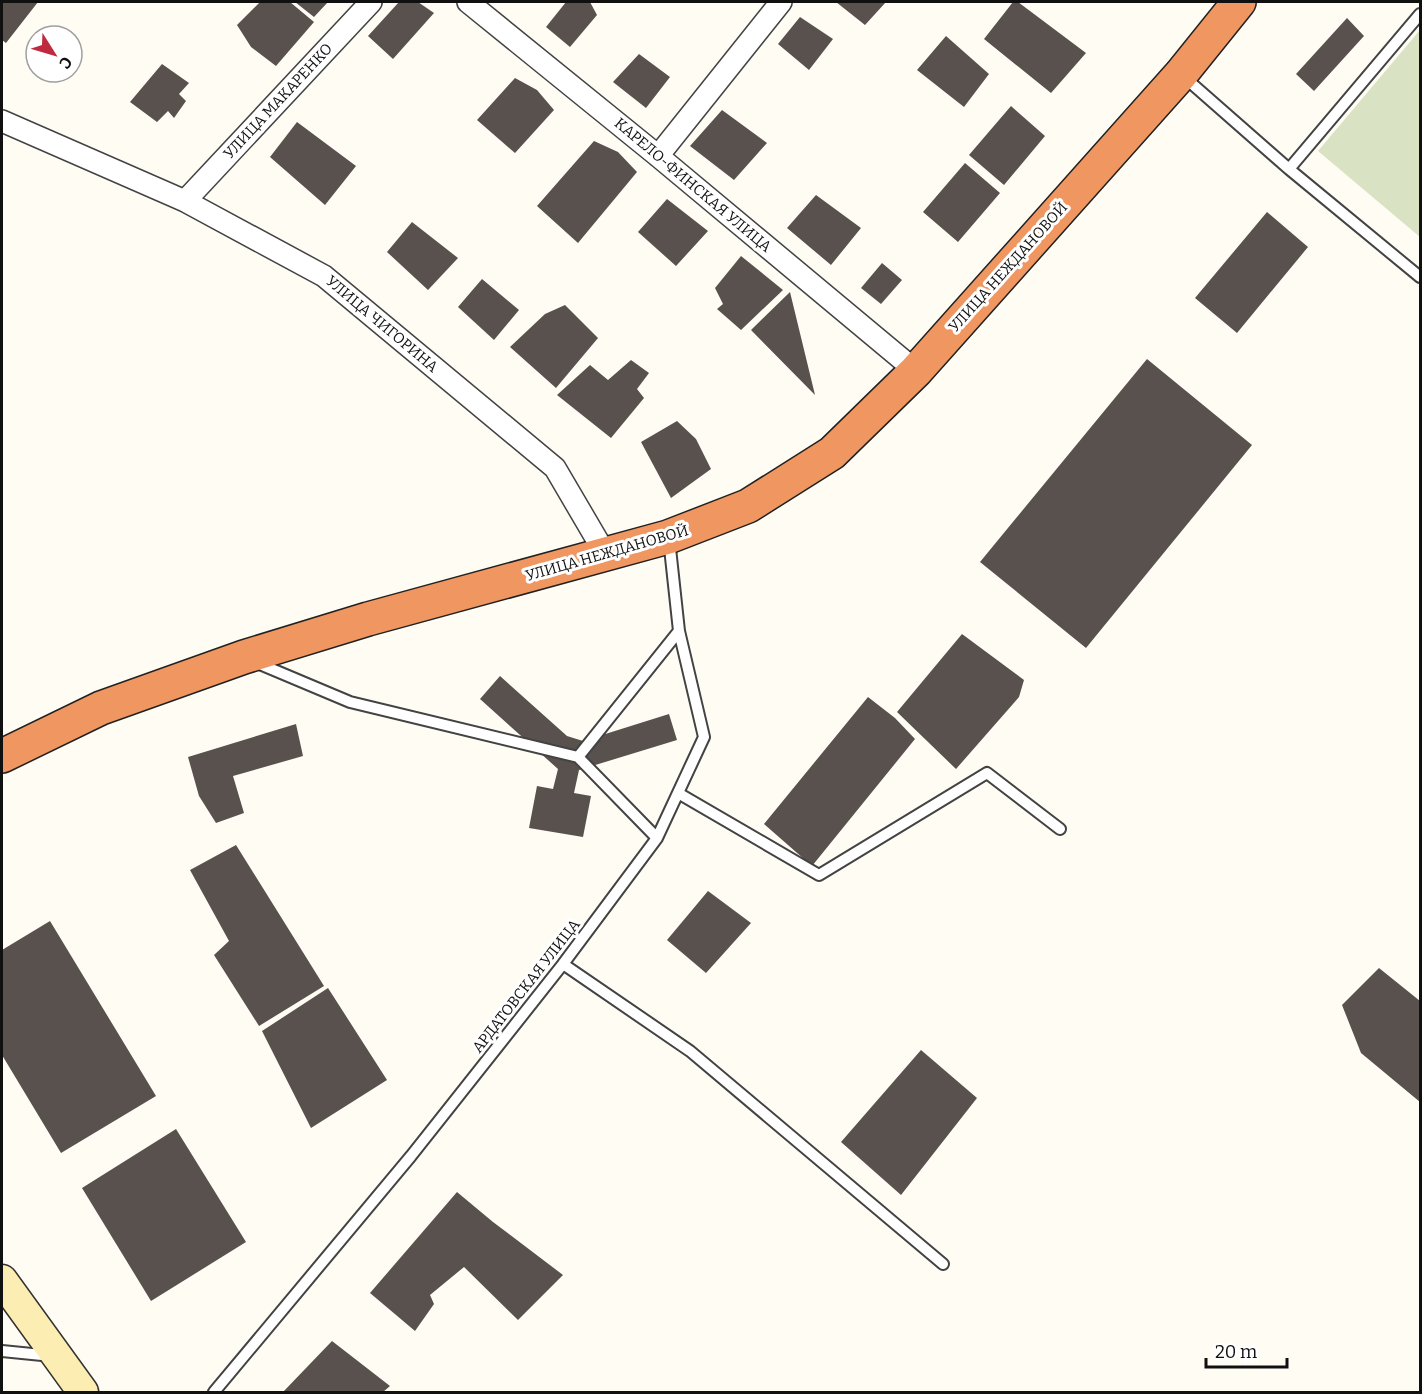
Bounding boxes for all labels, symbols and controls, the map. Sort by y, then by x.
north arrow [24,24,84,84]
street label: УЛИЦА МАКАРЕНКО [220,40,336,162]
text: С [55,53,76,72]
street label: КАРЕЛО-ФИНСКАЯ УЛИЦА [611,114,775,256]
street label: УЛИЦА НЕЖДАНОВОЙ [945,198,1071,336]
street label: УЛИЦА ЧИГОРИНА [322,272,442,376]
street label: УЛИЦА НЕЖДАНОВОЙ [523,521,691,585]
street label: АРДАТОВСКАЯ УЛИЦА [468,916,584,1056]
scale bar [1206,1331,1287,1369]
text: 20 m [1215,1341,1257,1363]

